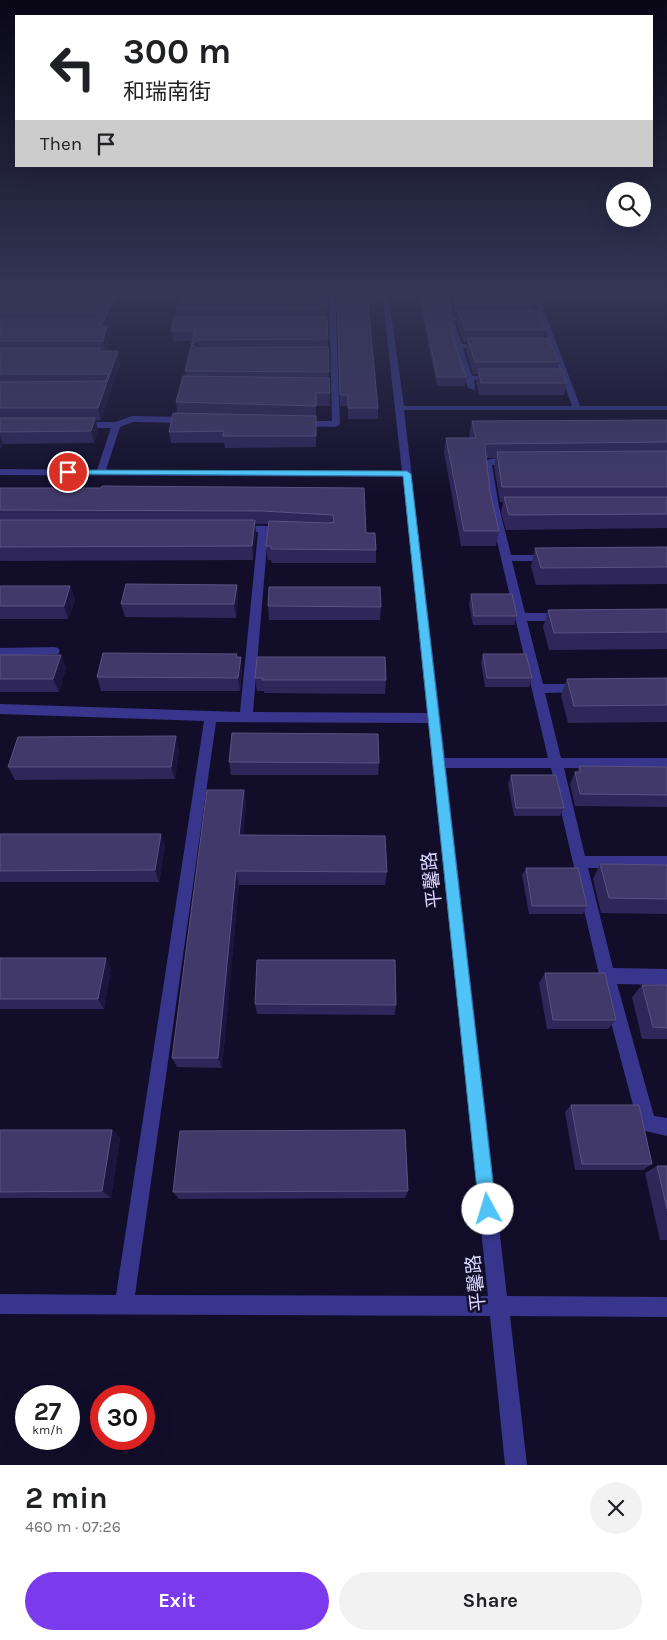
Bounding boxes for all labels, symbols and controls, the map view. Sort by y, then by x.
text: 300 m [123,31,231,72]
icon: left [40,35,105,100]
text: 和瑞南街 [123,79,211,105]
icon: arrive [92,130,120,158]
text: Then [40,133,82,155]
map controls [606,182,651,227]
button: search [606,182,651,227]
pin [47,451,89,493]
icon: arrive [54,458,82,486]
street label: 平馨路 [418,850,446,910]
position arrow [461,1182,513,1234]
street label: 平馨路 [462,1253,490,1313]
speed limit sign: 30 [90,1385,155,1450]
text: 27 [34,1397,61,1426]
text: km/h [32,1423,63,1437]
text: 2 min [25,1480,108,1516]
button: close [590,1482,642,1534]
text: 460 m · 07:26 [25,1517,121,1536]
button: Exit [25,1572,329,1630]
button: Share [339,1572,642,1630]

